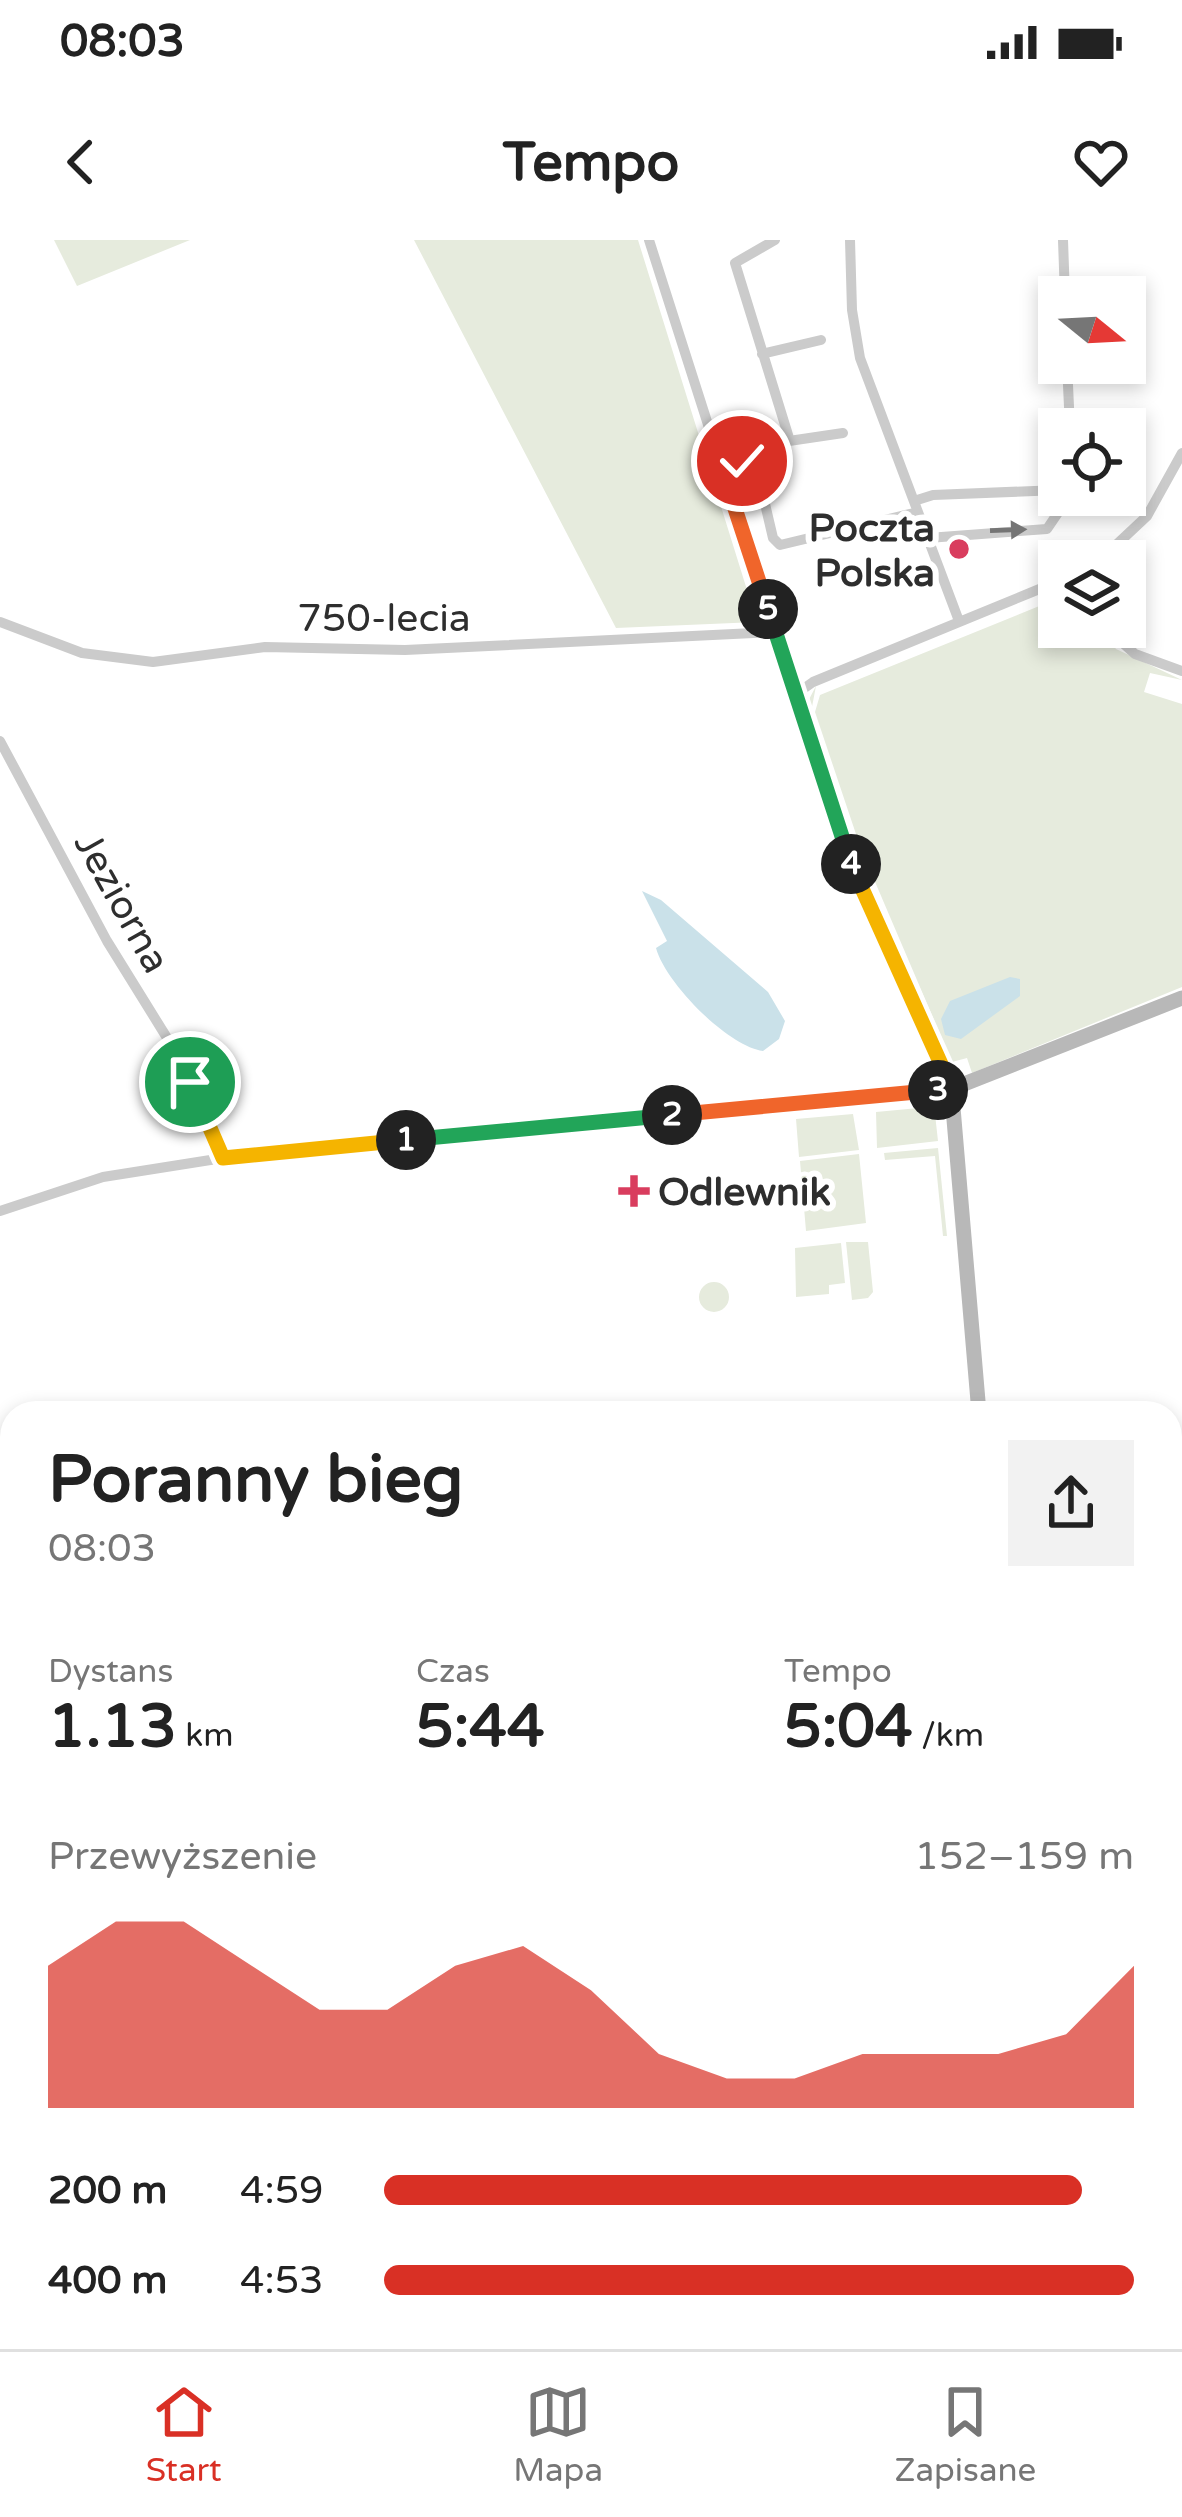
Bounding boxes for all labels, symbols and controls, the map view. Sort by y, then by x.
text: 08:03 [60,15,185,69]
icon: back [48,129,114,195]
icon: heart [1068,129,1134,195]
text: Tempo [503,130,679,195]
north arrow [1038,276,1146,384]
map controls [1038,276,1146,648]
button: locate [1038,408,1146,516]
pin [691,410,793,512]
icon: check [709,428,775,494]
place label: Poczta Polska [809,505,935,597]
one-way arrow [990,520,1028,539]
marker: Poczta Polska [946,536,972,562]
button: layers [1038,540,1146,648]
pin: 5 [738,579,798,639]
text: 5 [758,589,778,628]
street label: 750-lecia [297,595,471,642]
street label: Jeziorna [64,824,180,981]
pin: 4 [821,834,881,894]
text: 4 [841,844,861,883]
pin [139,1031,241,1133]
icon: arrive [157,1049,223,1115]
pin: 3 [908,1060,968,1120]
text: 3 [928,1070,948,1109]
pin: 2 [642,1085,702,1145]
text: 2 [662,1095,682,1134]
pin: 1 [376,1110,436,1170]
text: 1 [396,1120,416,1159]
place label: Odlewnik [658,1169,831,1216]
marker: Odlewnik [621,1178,647,1204]
text: Poranny bieg [48,1440,463,1520]
button: share [1008,1440,1134,1566]
text: 08:03 [48,1525,156,1572]
text: Dystans [48,1652,173,1691]
text: Czas [416,1652,490,1691]
text: Tempo [784,1652,892,1691]
text: 1.13 [48,1691,177,1763]
text: 5:44 [416,1691,545,1763]
text: 5:04 [784,1691,913,1763]
text: km [177,1716,234,1755]
text: /km [913,1716,984,1755]
text: Przewyższenie [48,1833,317,1880]
text: 152–159 m [914,1833,1134,1880]
text: 200 m [48,2167,167,2214]
text: 4:59 [240,2167,324,2214]
text: 400 m [48,2257,167,2304]
text: 4:53 [240,2257,324,2304]
tab: Start [146,2379,222,2490]
tab: Mapa [513,2379,603,2490]
tab: Zapisane [894,2379,1036,2490]

